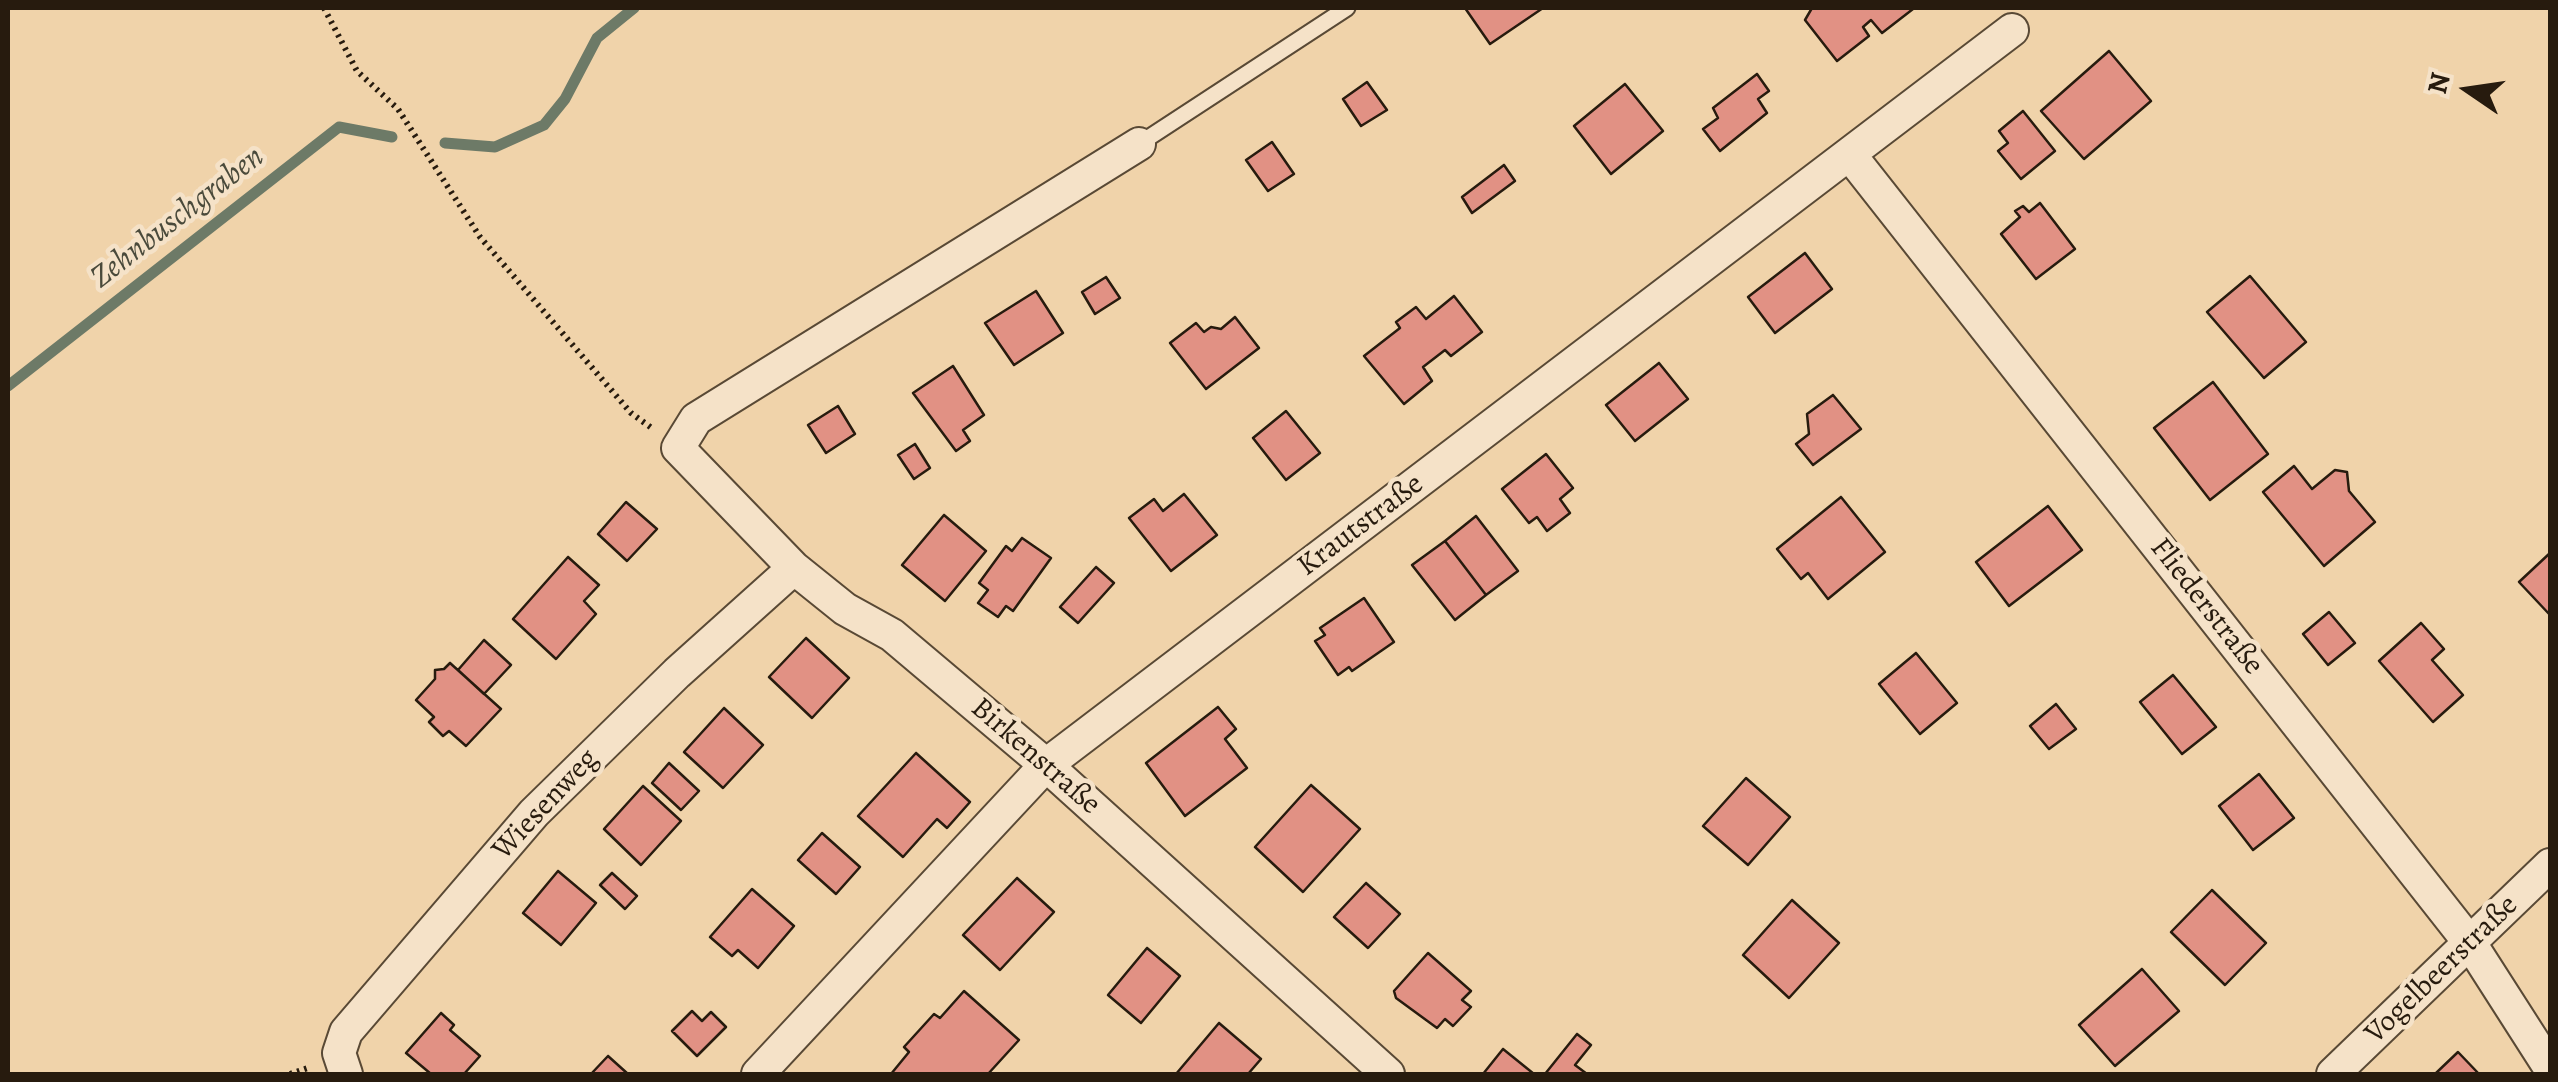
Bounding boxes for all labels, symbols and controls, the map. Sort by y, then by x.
north arrow [2418,40,2518,140]
text: N [2418,69,2460,97]
water label: Zehnbuschgraben [84,139,272,297]
street label: Krautstraße [1291,467,1431,585]
street label: Fliederstraße [2141,531,2271,683]
street label: Birkenstraße [963,691,1107,823]
street label: Wiesenweg [485,742,607,868]
street label: Vogelbeerstraße [2358,888,2526,1052]

